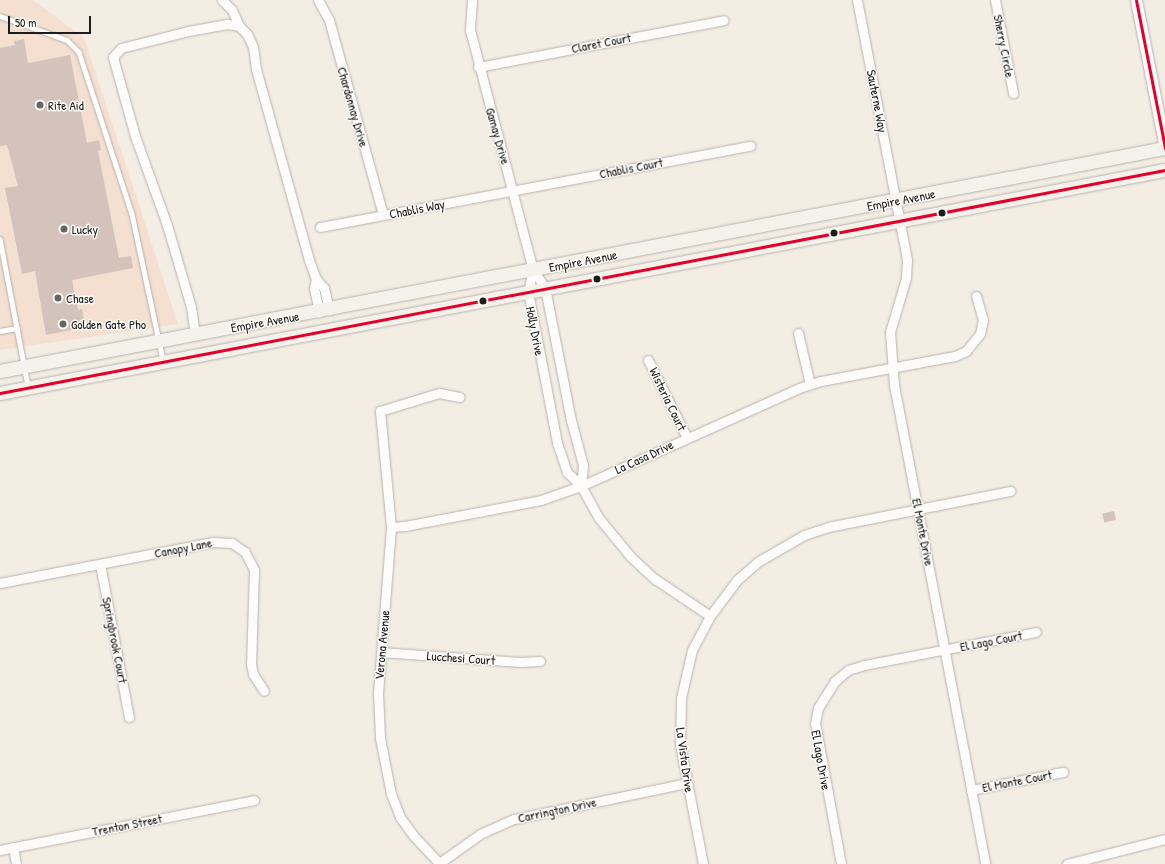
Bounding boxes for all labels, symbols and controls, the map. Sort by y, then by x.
scale bar [10,8,93,34]
street label: Sherry Circle [990,13,1018,79]
text: 50 m [15,14,36,31]
street label: Claret Court [570,30,632,56]
street label: Chardonnay Drive [334,65,372,149]
street label: Sauterne Way [863,68,891,134]
place label: Rite Aid [48,97,84,113]
marker: Rite Aid [35,100,45,110]
street label: Gamay Drive [482,106,514,166]
street label: Chablis Court [598,154,664,182]
street label: Empire Avenue [866,186,936,214]
street label: Chablis Way [388,196,446,222]
unlabelled marker [937,208,947,218]
place label: Lucky [72,221,98,237]
marker: Lucky [59,224,69,234]
unlabelled marker [829,228,839,238]
street label: Empire Avenue [548,247,618,275]
unlabelled marker [592,274,602,284]
place label: Chase [66,290,94,306]
marker: Chase [53,293,63,303]
unlabelled marker [478,296,488,306]
street label: Holly Drive [523,305,547,357]
street label: Empire Avenue [230,308,300,336]
place label: Golden Gate Pho [71,316,146,332]
marker: Golden Gate Pho [58,319,68,329]
street label: Wisteria Court [646,365,690,433]
street label: La Casa Drive [612,437,676,477]
street label: El Monte Drive [909,497,937,567]
street label: Canopy Lane [153,535,213,561]
street label: Springbrook Court [99,596,131,684]
street label: Verona Avenue [371,610,393,680]
street label: El Lago Court [959,627,1023,655]
street label: Lucchesi Court [426,648,496,668]
street label: La Vista Drive [673,727,697,793]
street label: El Lago Drive [808,729,834,791]
street label: El Monte Court [981,767,1053,795]
street label: Carrington Drive [516,794,598,826]
street label: Trenton Street [91,811,163,839]

